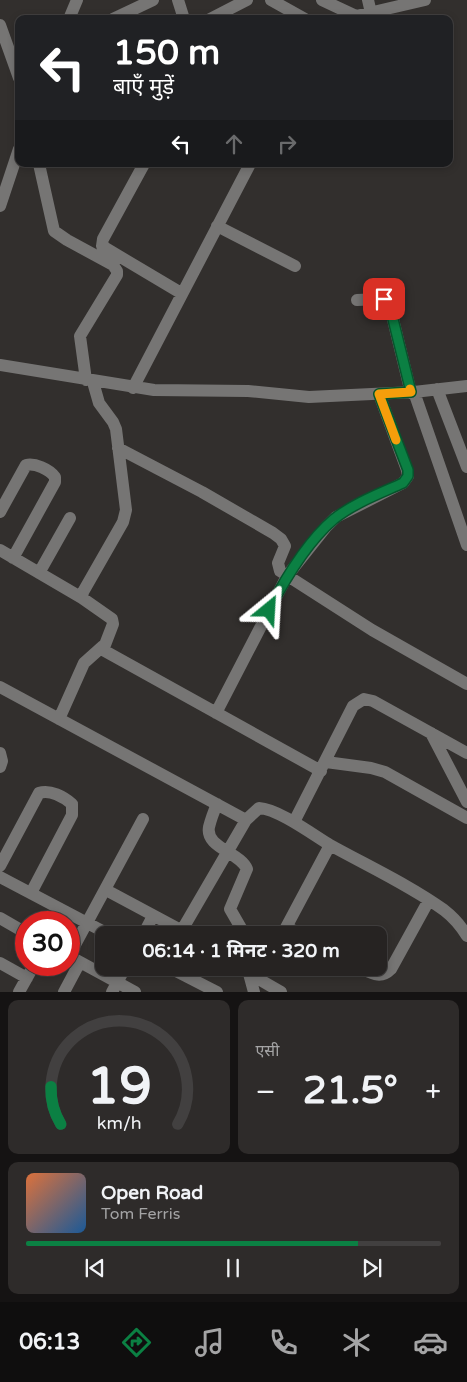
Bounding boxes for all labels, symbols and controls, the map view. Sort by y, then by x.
text: 150 m [113,32,220,74]
icon: left [30,35,95,100]
text: बाएँ मुड़ें [113,74,174,100]
icon: left [167,130,195,158]
icon: ahead [220,130,248,158]
icon: right [273,130,301,158]
pin [363,278,405,320]
icon: arrive [370,285,398,313]
position arrow [242,583,294,635]
speed limit sign: 30 [15,911,80,976]
text: 06:14 · 1 मिनट · 320 m [142,940,340,962]
text: एसी [256,1041,279,1061]
text: 19 [86,1055,151,1118]
text: 21.5° [303,1068,398,1114]
text: − [256,1075,275,1109]
text: + [425,1075,441,1109]
text: km/h [96,1113,141,1134]
text: Open Road [101,1182,203,1204]
text: Tom Ferris [101,1204,180,1224]
icon: previous [81,1254,109,1282]
icon: pause [219,1254,247,1282]
icon: next [358,1254,386,1282]
icon: directions [119,1325,154,1360]
icon: music [192,1325,227,1360]
icon: phone [266,1325,301,1360]
icon: climate [339,1325,374,1360]
icon: car [413,1325,448,1360]
text: 06:13 [19,1329,80,1355]

